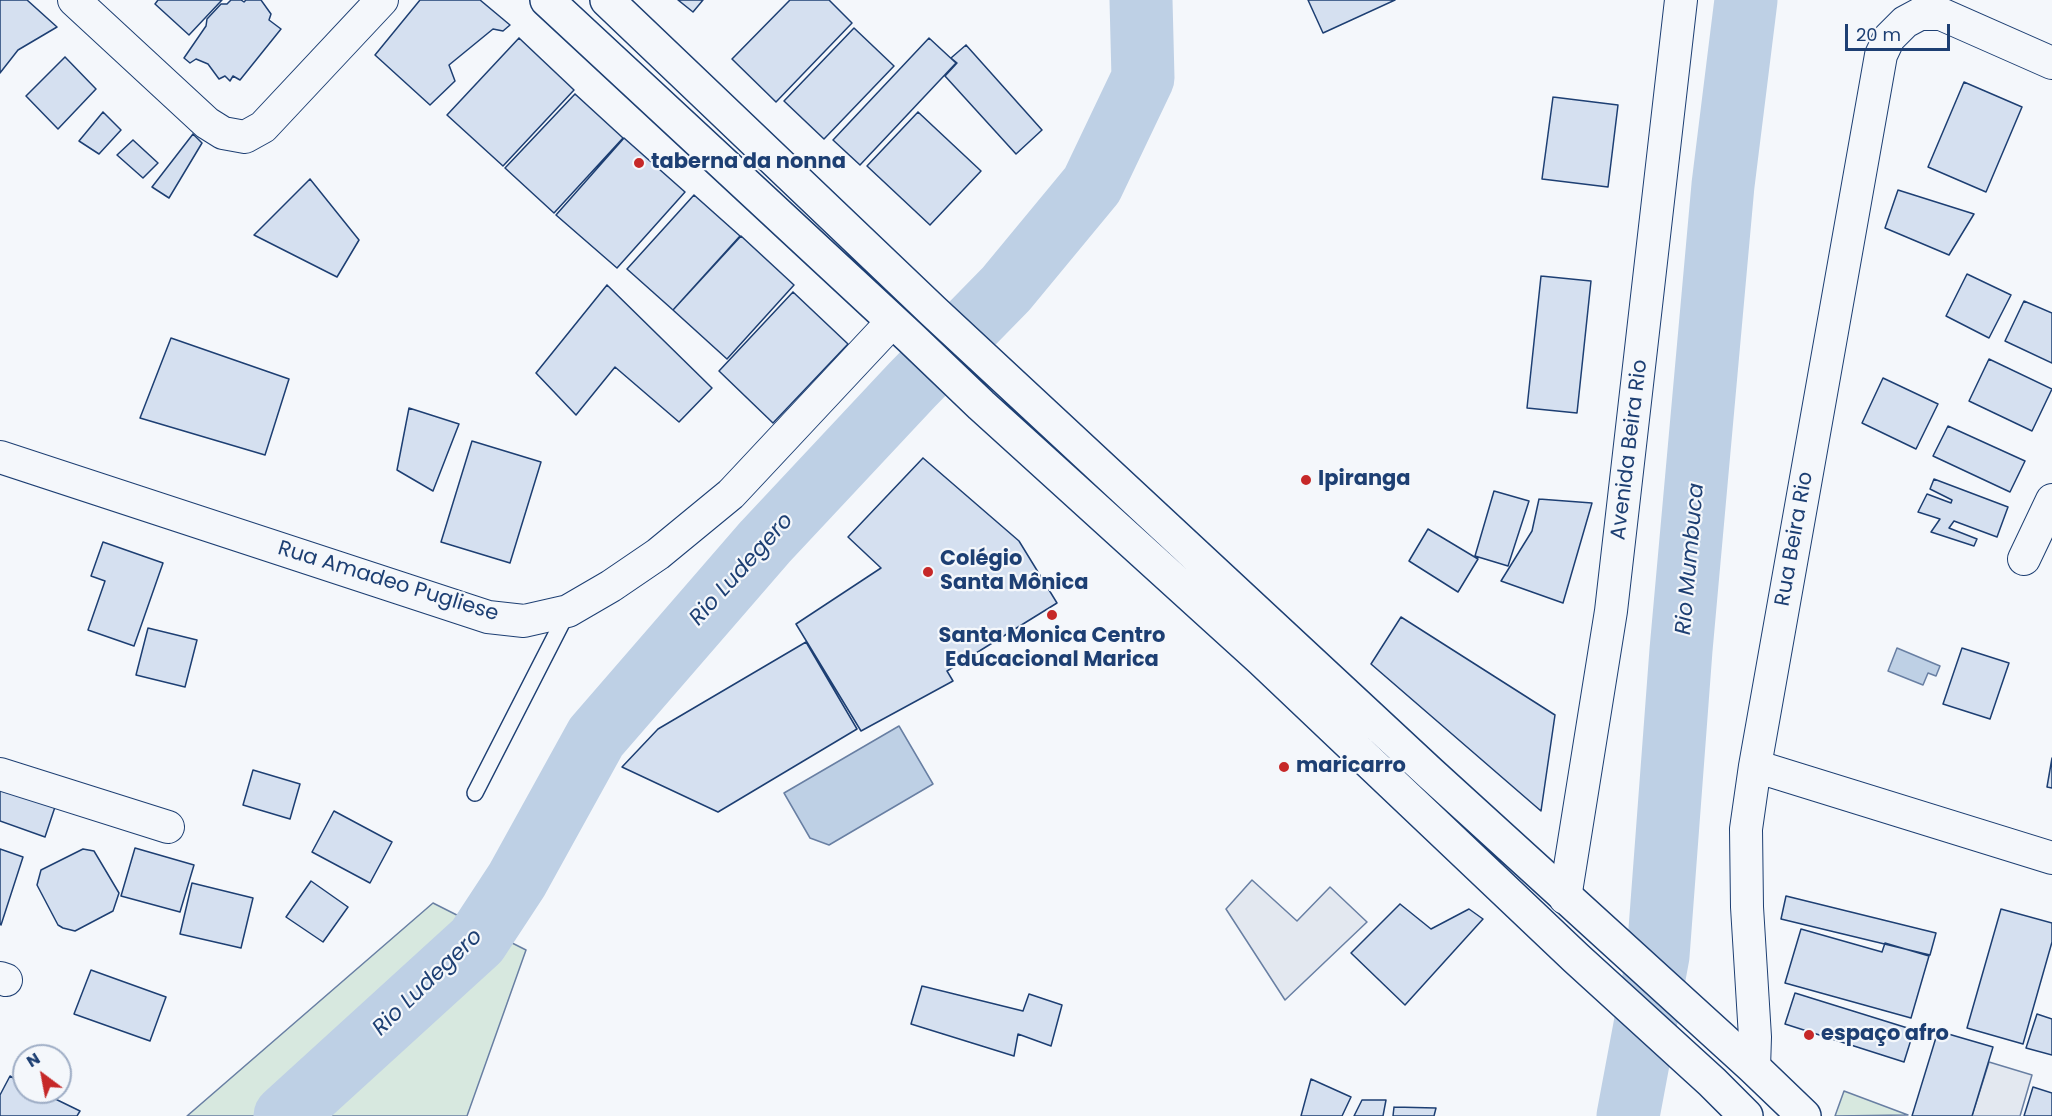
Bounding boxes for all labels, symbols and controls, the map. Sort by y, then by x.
scale bar [1848,12,1953,50]
text: 20 m [1856,22,1901,47]
place label: taberna da nonna [651,150,846,176]
marker: taberna da nonna [632,156,646,170]
street label: Avenida Beira Rio [1606,358,1654,542]
place label: Ipiranga [1318,467,1411,493]
street label: Rua Beira Rio [1771,470,1819,608]
marker: Ipiranga [1299,473,1313,487]
water label: Rio Mumbuca [1671,482,1711,636]
water label: Rio Ludegero [685,508,799,632]
street label: Rua Amadeo Pugliese [275,536,501,628]
place label: Colégio Santa Mônica [940,547,1089,597]
marker: Colégio Santa Mônica [921,565,935,579]
marker: Santa Monica Centro Educacional Marica [1045,608,1059,622]
place label: Santa Monica Centro Educacional Marica [939,624,1165,674]
place label: maricarro [1296,754,1406,780]
marker: maricarro [1277,760,1291,774]
water label: Rio Ludegero [368,924,488,1042]
place label: espaço afro [1821,1022,1949,1048]
marker: espaço afro [1802,1028,1816,1042]
north arrow [12,1044,72,1104]
text: N [22,1047,44,1073]

